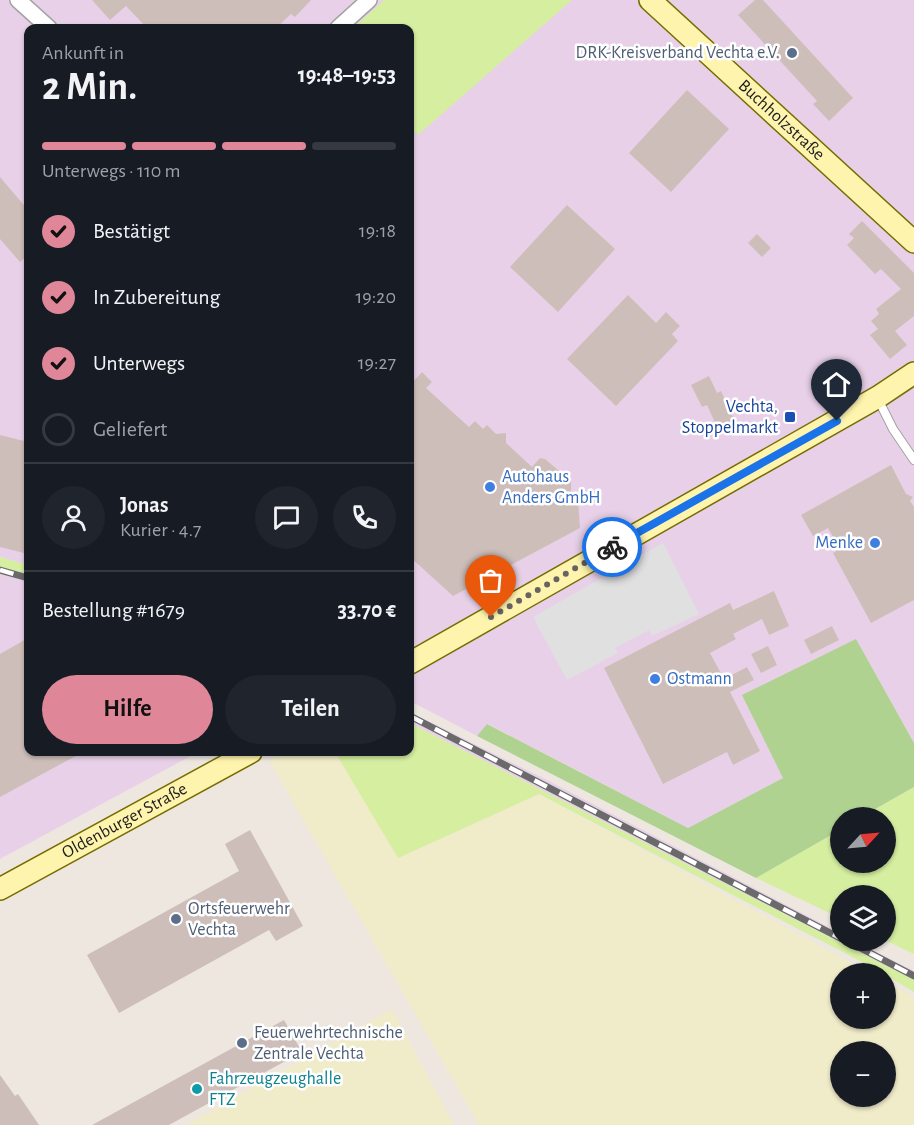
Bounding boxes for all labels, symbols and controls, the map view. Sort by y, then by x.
text: Ankunft in [42,43,124,63]
place label: DRK-Kreisverband Vechta e.V. [576,44,780,62]
marker: DRK-Kreisverband Vechta e.V. [785,46,799,60]
text: 19:48–19:53 [298,64,396,86]
text: 2 Min. [42,68,137,107]
street label: Buchholzstraße [735,77,828,164]
text: Unterwegs · 110 m [42,161,181,181]
icon: check [42,215,75,248]
text: Bestätigt [93,220,170,242]
text: 19:18 [359,221,396,241]
icon: check [42,281,75,314]
text: In Zubereitung [93,286,220,308]
text: 19:20 [355,287,396,307]
icon: check [42,347,75,380]
text: Unterwegs [93,352,185,374]
text: 19:27 [358,353,396,373]
pin [811,359,862,421]
icon: home [820,368,853,401]
place label: Vechta, Stoppelmarkt [682,398,778,437]
marker: Vechta, Stoppelmarkt [783,410,797,424]
text: Geliefert [93,418,167,440]
place label: Autohaus Anders GmbH [502,468,601,507]
marker: Autohaus Anders GmbH [483,480,497,494]
button: person [42,486,105,549]
button: chat [255,486,318,549]
button: phone [333,486,396,549]
text: Jonas [120,494,168,516]
courier [582,517,642,577]
text: Kurier · 4.7 [120,520,201,540]
icon: bike [596,531,629,564]
place label: Menke [815,534,863,552]
marker: Menke [868,536,882,550]
pin [465,555,516,617]
icon: bag [474,564,507,597]
text: Bestellung #1679 [42,599,185,621]
text: 33.70 € [337,599,396,621]
place label: Ostmann [667,670,732,688]
marker: Ostmann [648,672,662,686]
button: Hilfe [42,675,213,744]
button: Teilen [225,675,396,744]
street label: Oldenburger Straße [59,780,190,862]
north arrow [830,807,896,873]
map controls [830,807,896,1107]
button: layers [830,885,896,951]
place label: Ortsfeuerwehr Vechta [188,900,290,939]
marker: Ortsfeuerwehr Vechta [169,912,183,926]
button: + [830,963,896,1029]
place label: Feuerwehrtechnische Zentrale Vechta [254,1024,403,1063]
marker: Feuerwehrtechnische Zentrale Vechta [235,1036,249,1050]
button: − [830,1041,896,1107]
place label: Fahrzeugzeughalle FTZ [209,1070,341,1109]
marker: Fahrzeugzeughalle FTZ [190,1082,204,1096]

